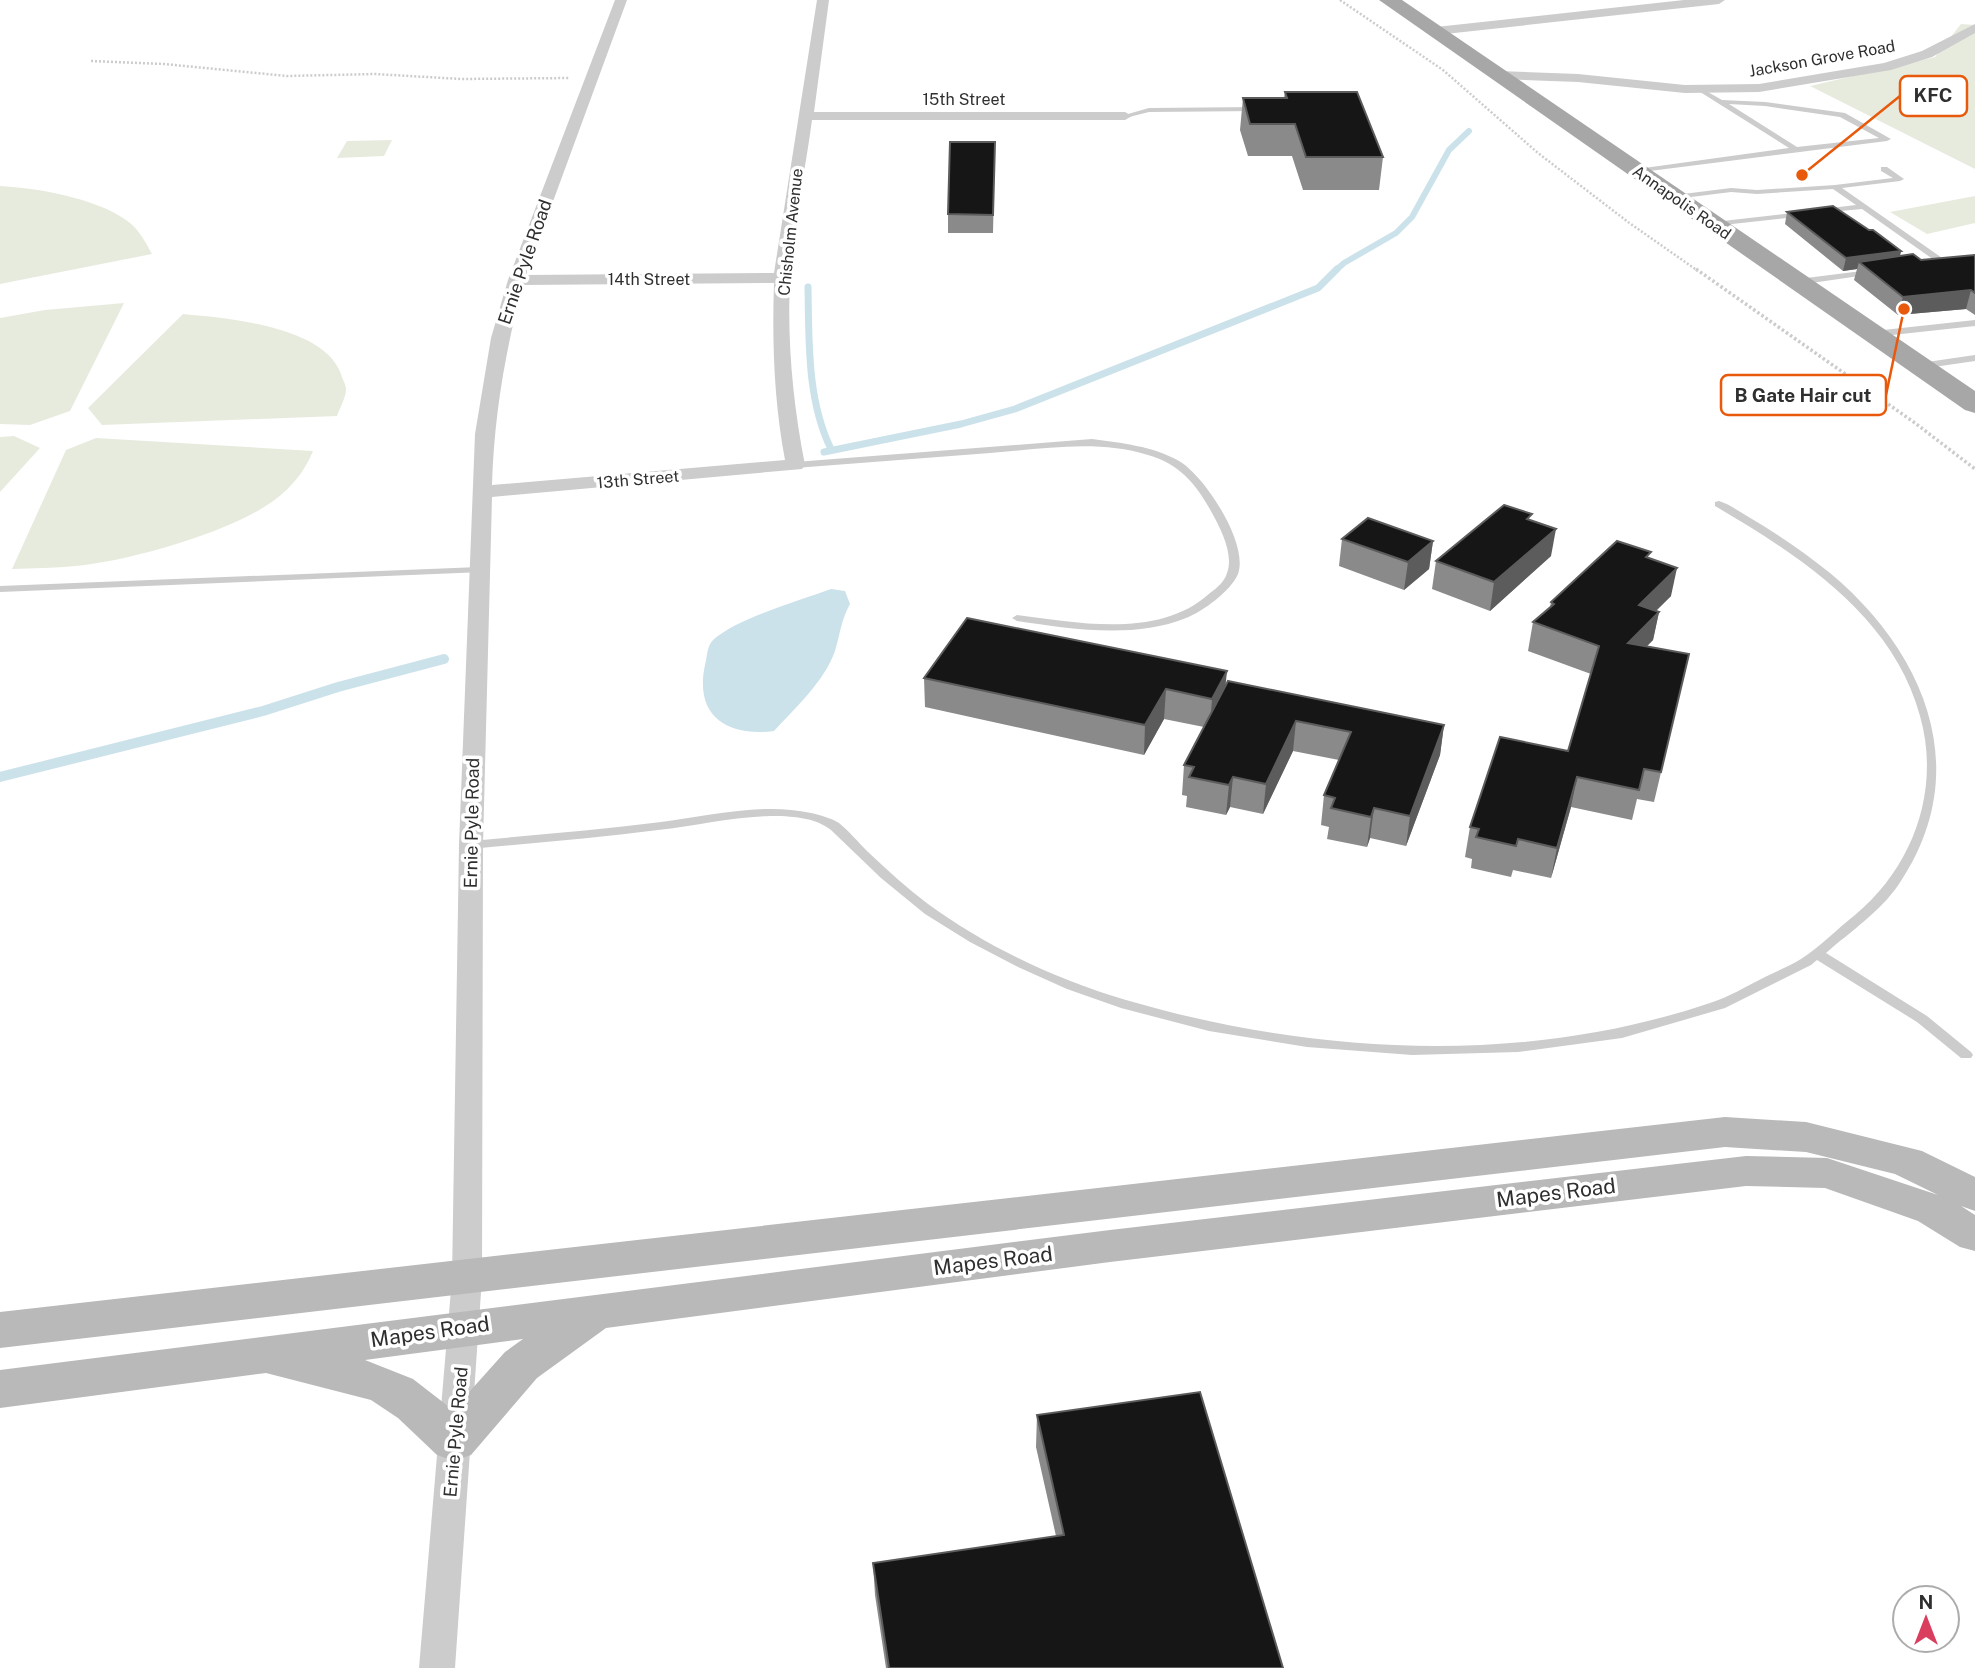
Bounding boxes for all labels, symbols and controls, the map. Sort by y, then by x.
street label: Jackson Grove Road [1748,36,1897,81]
callout: KFC [1900,76,1967,116]
text: KFC [1914,84,1952,106]
street label: 15th Street [923,90,1005,109]
street label: Annapolis Road [1629,161,1735,243]
street label: Chisholm Avenue [774,167,807,297]
street label: Ernie Pyle Road [493,197,556,327]
street label: 14th Street [608,270,690,289]
callout: B Gate Hair cut [1721,375,1886,415]
text: B Gate Hair cut [1735,384,1872,406]
street label: 13th Street [596,466,680,493]
street label: Ernie Pyle Road [460,757,483,889]
street label: Mapes Road [1495,1173,1617,1212]
street label: Mapes Road [932,1241,1054,1280]
street label: Mapes Road [369,1311,491,1352]
street label: Ernie Pyle Road [439,1366,472,1498]
north arrow [1891,1584,1961,1654]
text: N [1919,1591,1933,1613]

